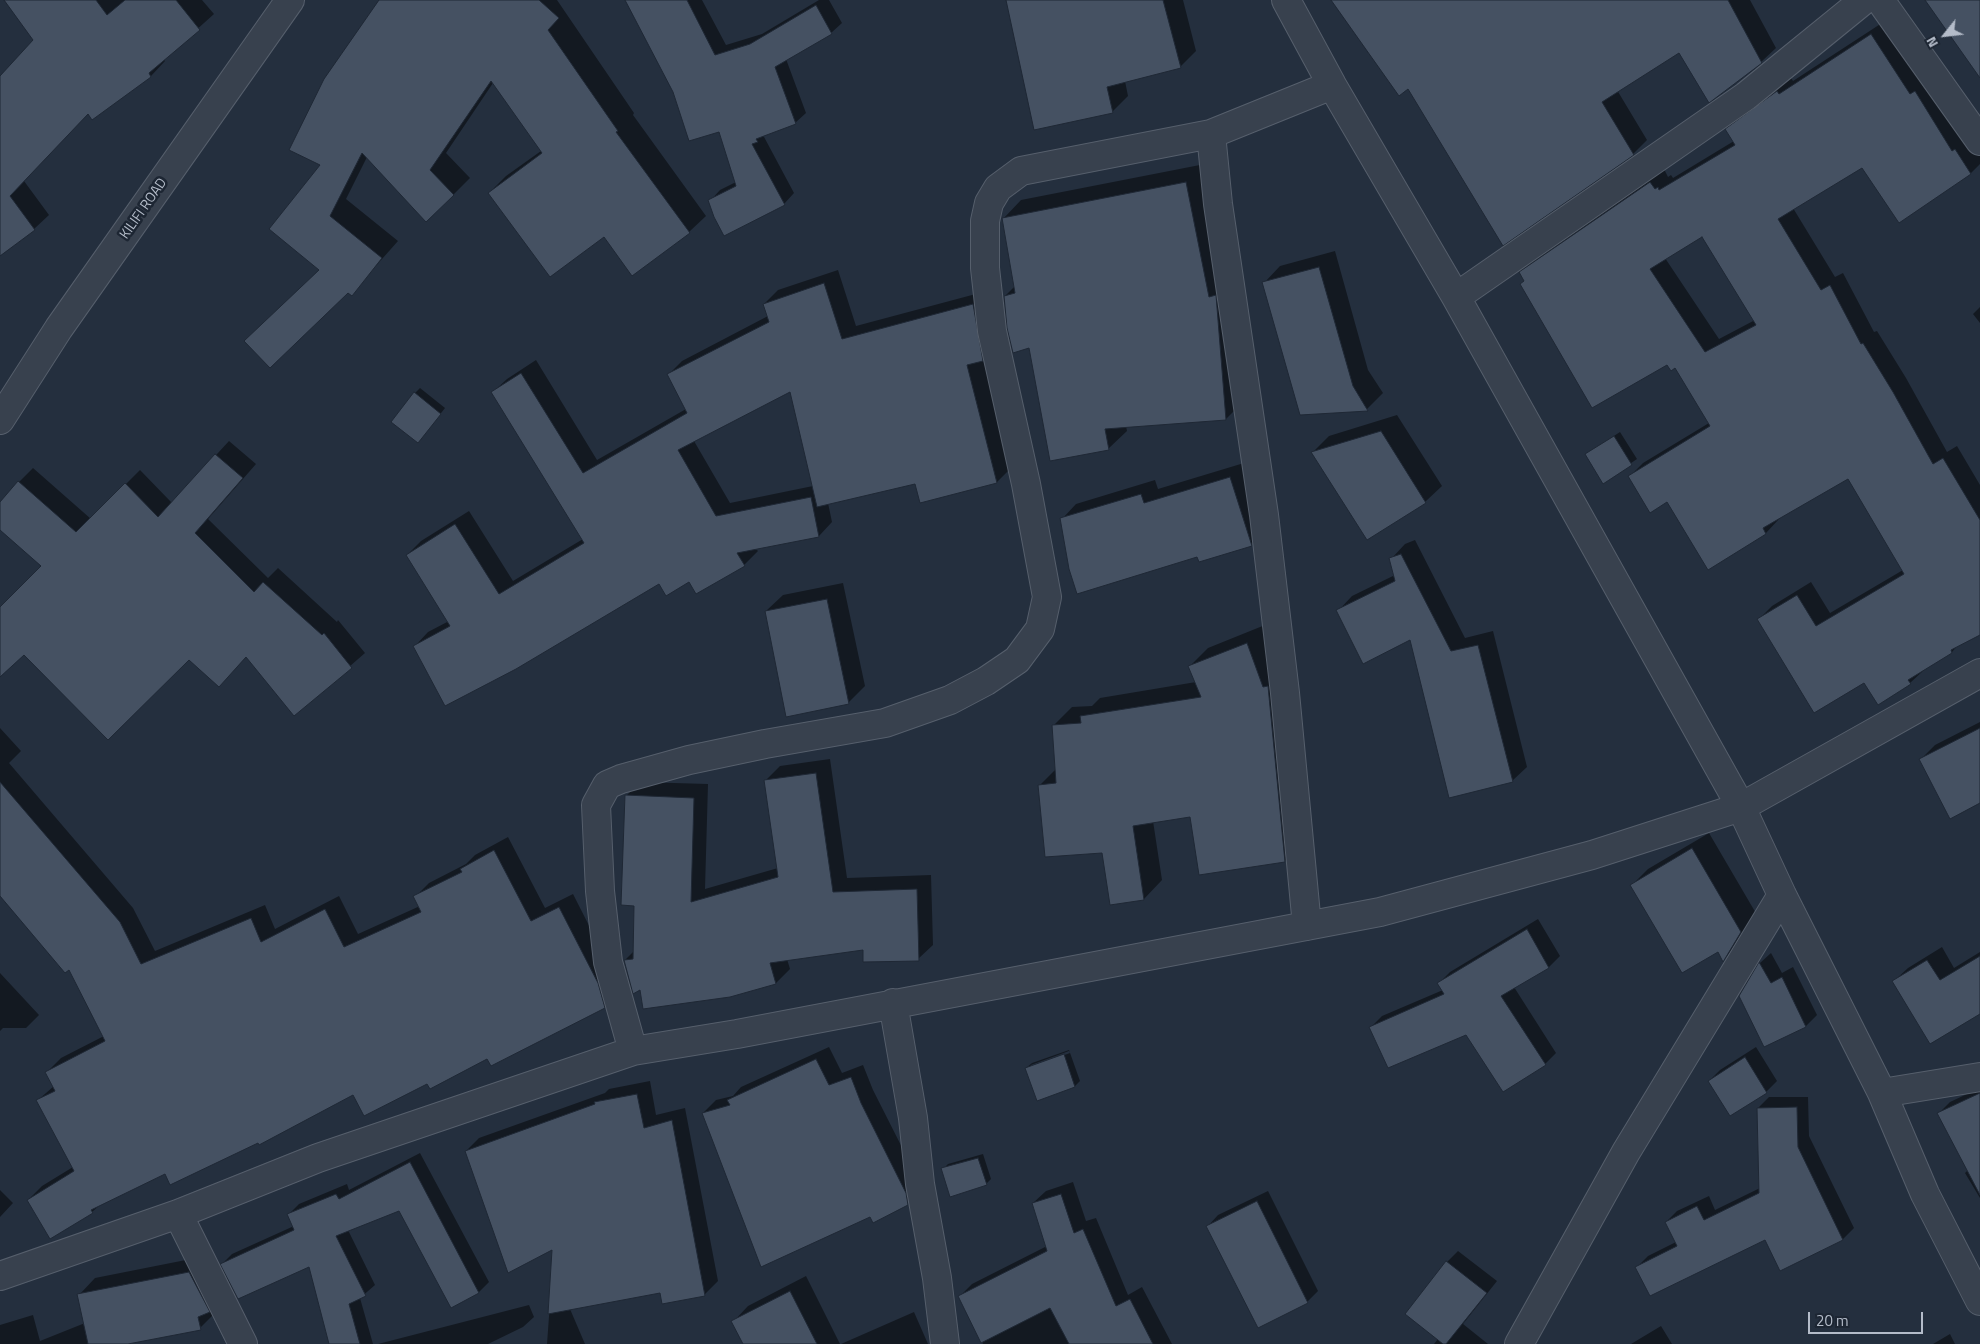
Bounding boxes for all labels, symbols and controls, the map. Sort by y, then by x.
north arrow [1920,10,1970,60]
text: N [1920,33,1943,52]
street label: KILIFI ROAD [117,175,171,243]
scale bar [1810,1302,1925,1334]
text: 20 m [1816,1309,1849,1332]

